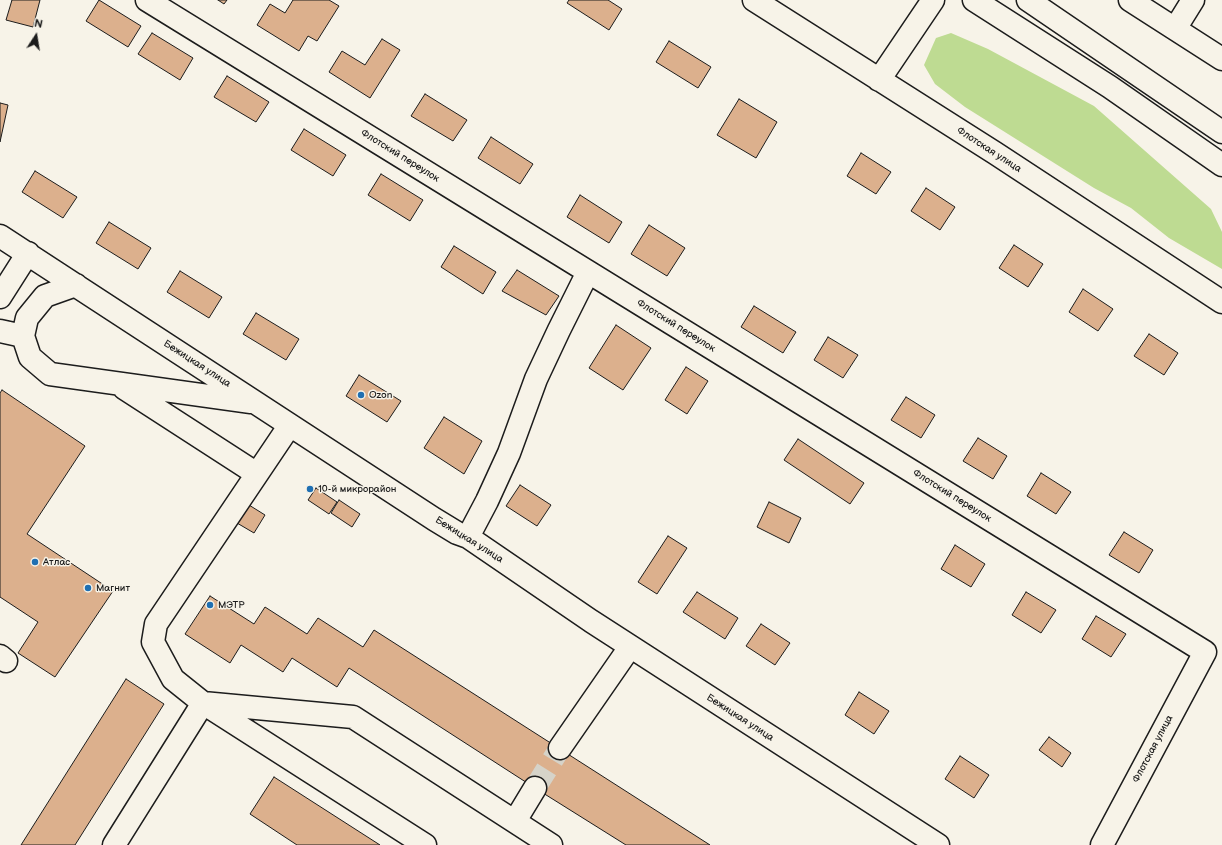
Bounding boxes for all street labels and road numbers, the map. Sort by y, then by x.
street label: Флотская улица [954,125,1024,175]
street label: Флотский переулок [358,127,442,185]
street label: Флотский переулок [634,297,718,355]
street label: Бежицкая улица [161,338,233,390]
street label: Флотский переулок [910,467,994,525]
street label: Бежицкая улица [433,514,505,566]
street label: Бежицкая улица [704,692,776,744]
street label: Флотская улица [1130,713,1176,785]

